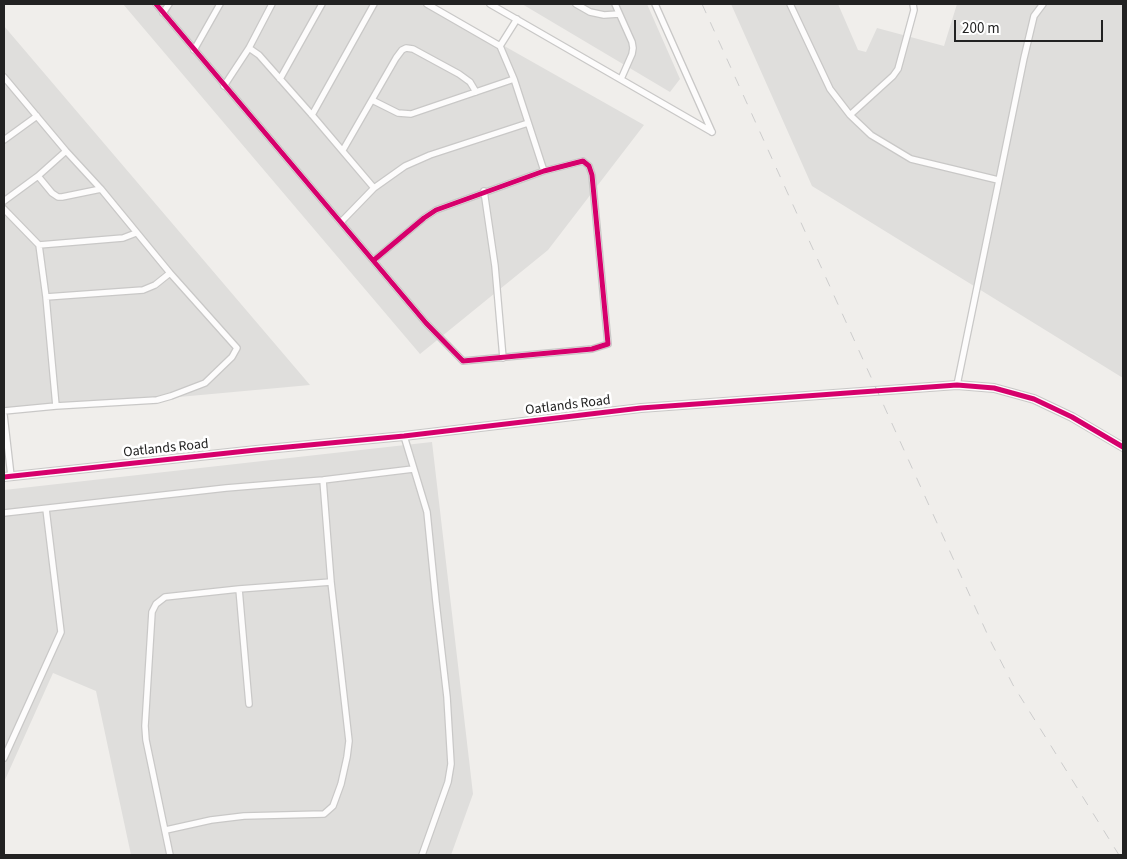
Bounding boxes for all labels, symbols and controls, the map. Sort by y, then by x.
scale bar [957,10,1106,42]
text: 200 m [962,18,1000,39]
street label: Oatlands Road [524,392,612,420]
street label: Oatlands Road [123,436,209,462]

